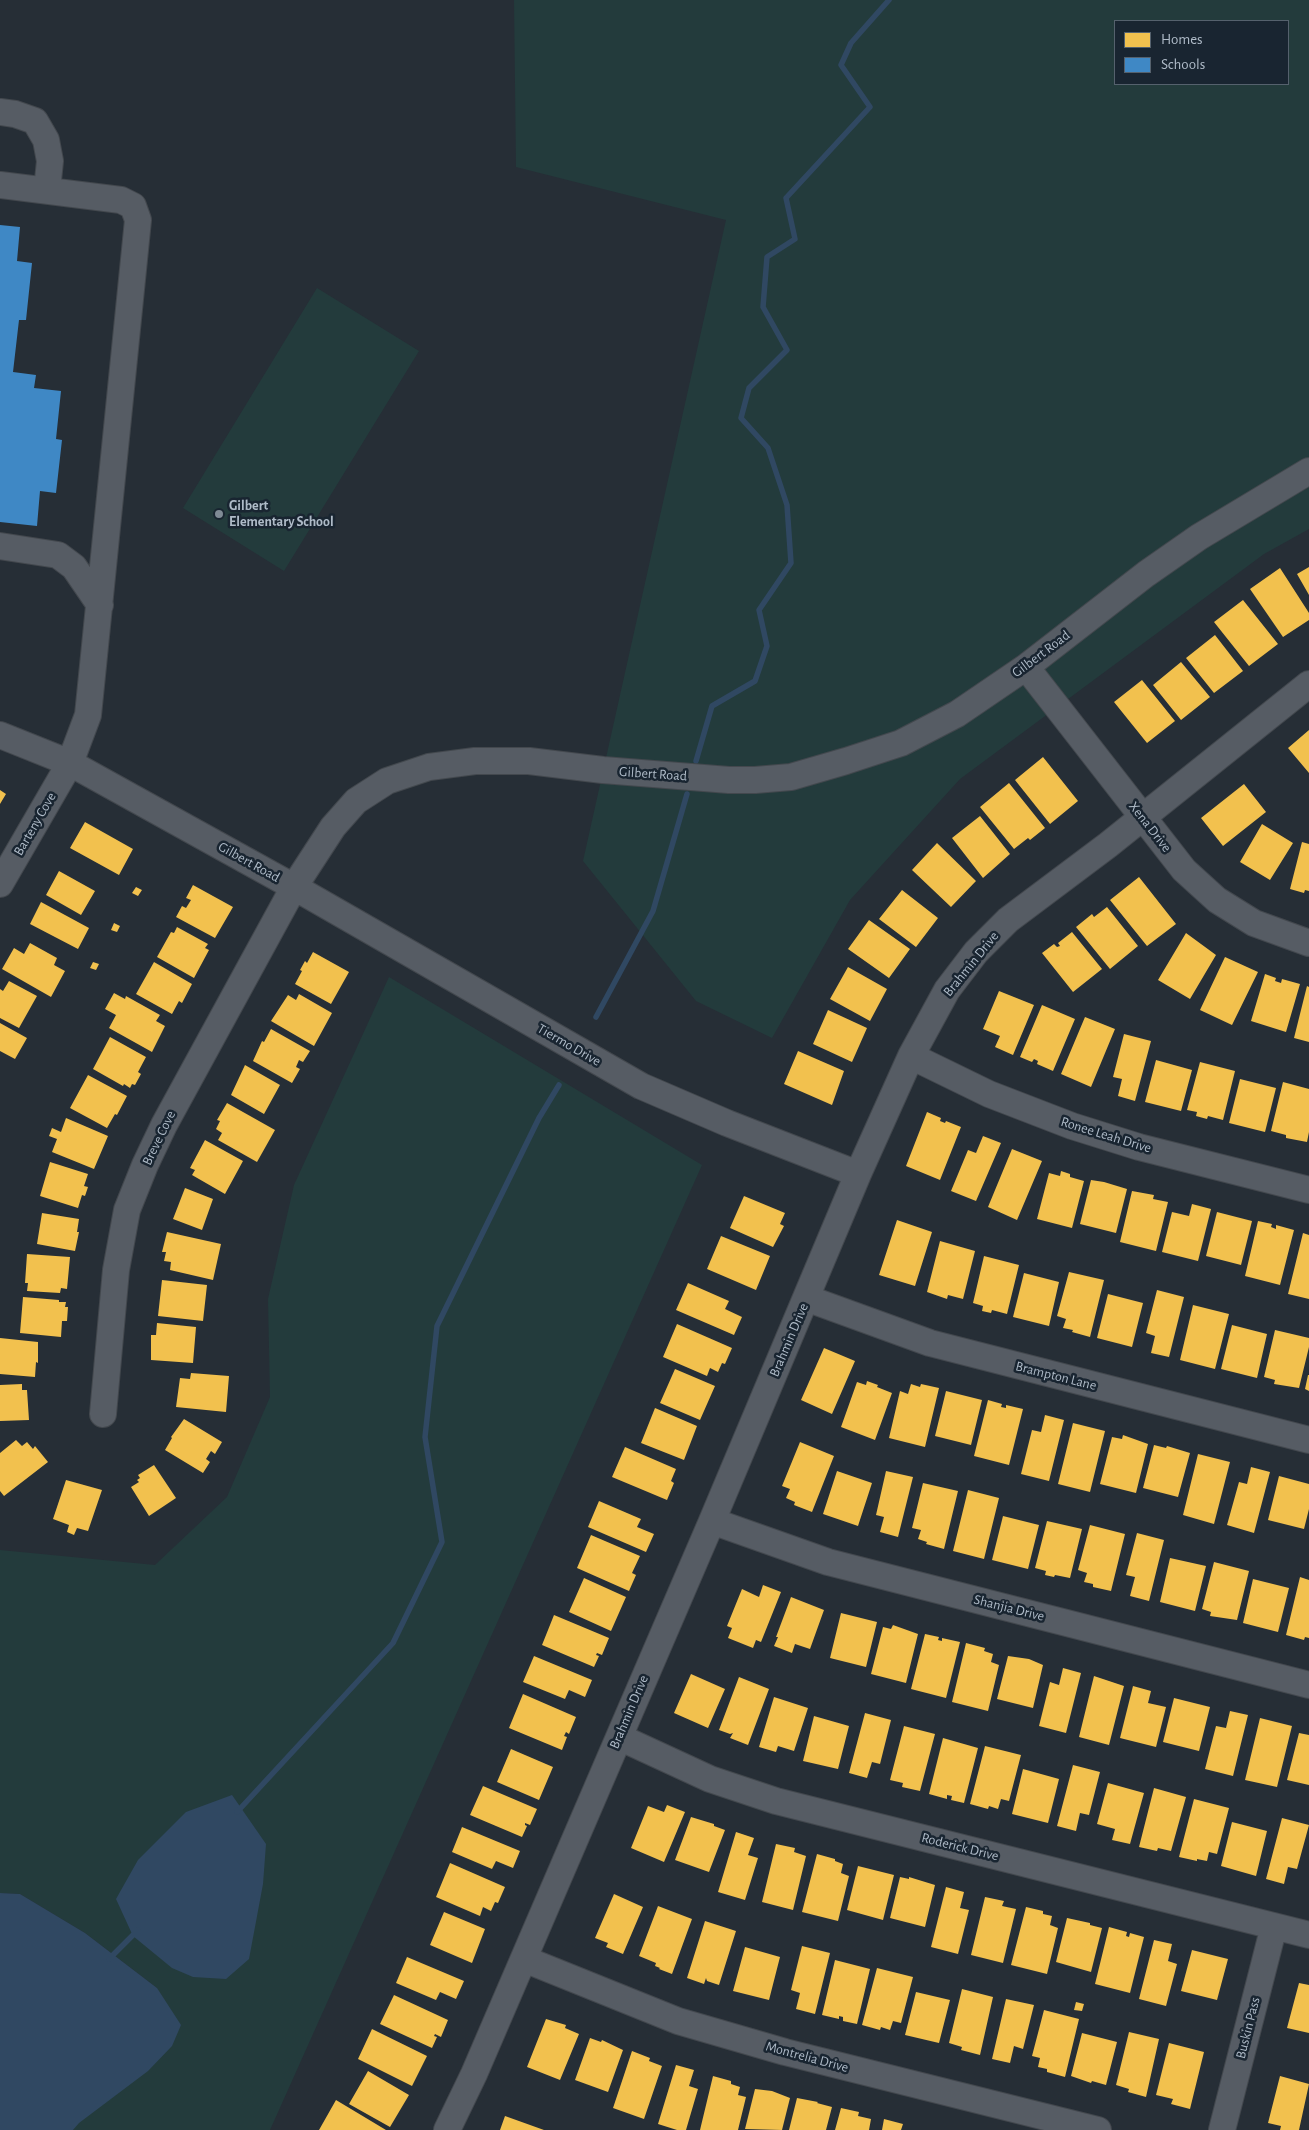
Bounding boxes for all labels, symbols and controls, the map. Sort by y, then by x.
legend [1114,20,1289,85]
text: Homes [1161,32,1203,47]
text: Schools [1161,57,1205,72]
place label: Gilbert Elementary School [229,498,334,530]
marker: Gilbert Elementary School [213,508,225,520]
street label: Gilbert Road [1009,627,1073,681]
street label: Gilbert Road [618,763,688,785]
street label: Barteny Cove [10,789,60,859]
street label: Xena Drive [1125,798,1175,856]
street label: Gilbert Road [215,838,283,886]
street label: Brahmin Drive [940,928,1002,1000]
street label: Tiermo Drive [534,1020,604,1070]
street label: Breve Cove [139,1108,179,1168]
street label: Ronee Leah Drive [1059,1113,1153,1157]
street label: Brahmin Drive [766,1301,812,1379]
street label: Brampton Lane [1014,1358,1098,1394]
street label: Shanjia Drive [972,1591,1046,1625]
street label: Brahmin Drive [606,1673,652,1751]
street label: Roderick Drive [920,1829,1000,1865]
street label: Buskin Pass [1232,1995,1264,2061]
street label: Montrelia Drive [764,2038,850,2076]

